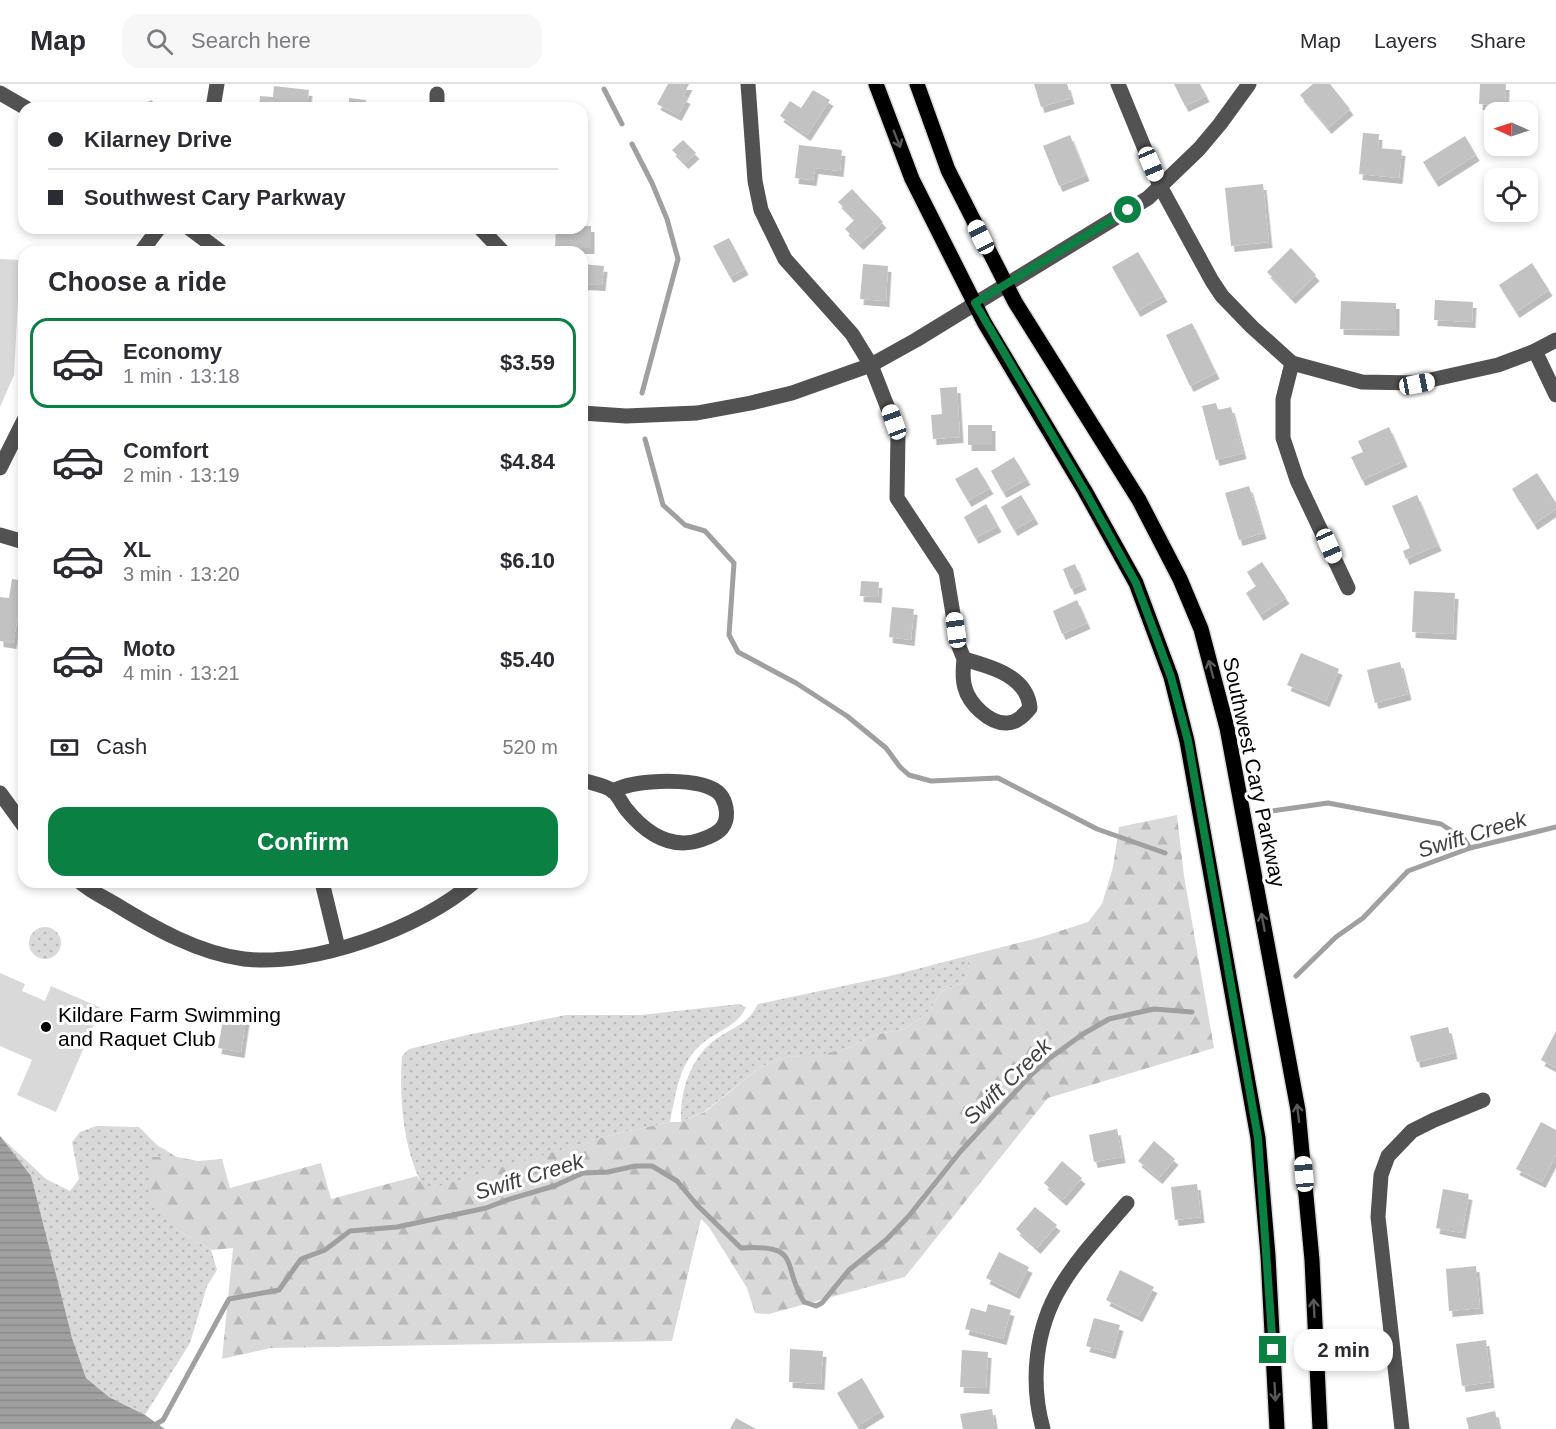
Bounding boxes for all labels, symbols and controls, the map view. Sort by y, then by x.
search box [122,14,542,68]
text: Map [30,25,86,56]
icon: search [143,25,176,58]
text: Search here [191,28,311,53]
text: Map [1300,29,1341,52]
text: Layers [1374,29,1437,52]
text: Share [1470,29,1526,52]
north arrow [1484,102,1538,156]
map controls [1484,102,1538,222]
text: Kilarney Drive [84,127,232,152]
one-way arrow [892,129,903,148]
car [1136,144,1166,184]
button: locate [1484,168,1538,222]
text: Southwest Cary Parkway [84,185,346,210]
route start [1114,196,1141,223]
car [965,217,997,257]
text: Choose a ride [48,267,227,297]
icon: car [51,336,105,390]
text: Economy [123,339,222,364]
text: $3.59 [500,350,555,375]
text: 1 min · 13:18 [123,365,240,387]
car [1398,372,1436,396]
car [879,402,909,442]
icon: car [51,435,105,489]
text: Comfort [123,438,209,463]
text: $4.84 [500,449,555,474]
text: 2 min · 13:19 [123,464,240,486]
car [1313,526,1345,566]
icon: car [51,534,105,588]
text: XL [123,537,151,562]
text: $6.10 [500,548,555,573]
text: 3 min · 13:20 [123,563,240,585]
car [945,611,967,649]
icon: car [51,633,105,687]
text: Moto [123,636,176,661]
text: $5.40 [500,647,555,672]
street label: Southwest Cary Parkway [1219,655,1290,890]
one-way arrow [1205,660,1216,679]
text: 4 min · 13:21 [123,662,240,684]
icon: cash [48,731,81,764]
text: Cash [96,734,147,759]
text: 520 m [502,736,558,758]
water label: Swift Creek [1415,806,1531,863]
button: Confirm [48,807,558,876]
one-way arrow [1257,912,1268,932]
place label: Kildare Farm Swimming and Raquet Club [58,1003,281,1050]
marker: Kildare Farm Swimming and Raquet Club [39,1020,53,1034]
water label: Swift Creek [958,1033,1057,1129]
one-way arrow [1292,1104,1303,1124]
water label: Swift Creek [472,1148,588,1205]
car [1293,1155,1315,1193]
one-way arrow [1308,1298,1319,1318]
callout: 2 min [1294,1329,1393,1371]
route end [1259,1336,1286,1363]
text: 2 min [1317,1339,1370,1361]
one-way arrow [1269,1381,1280,1401]

